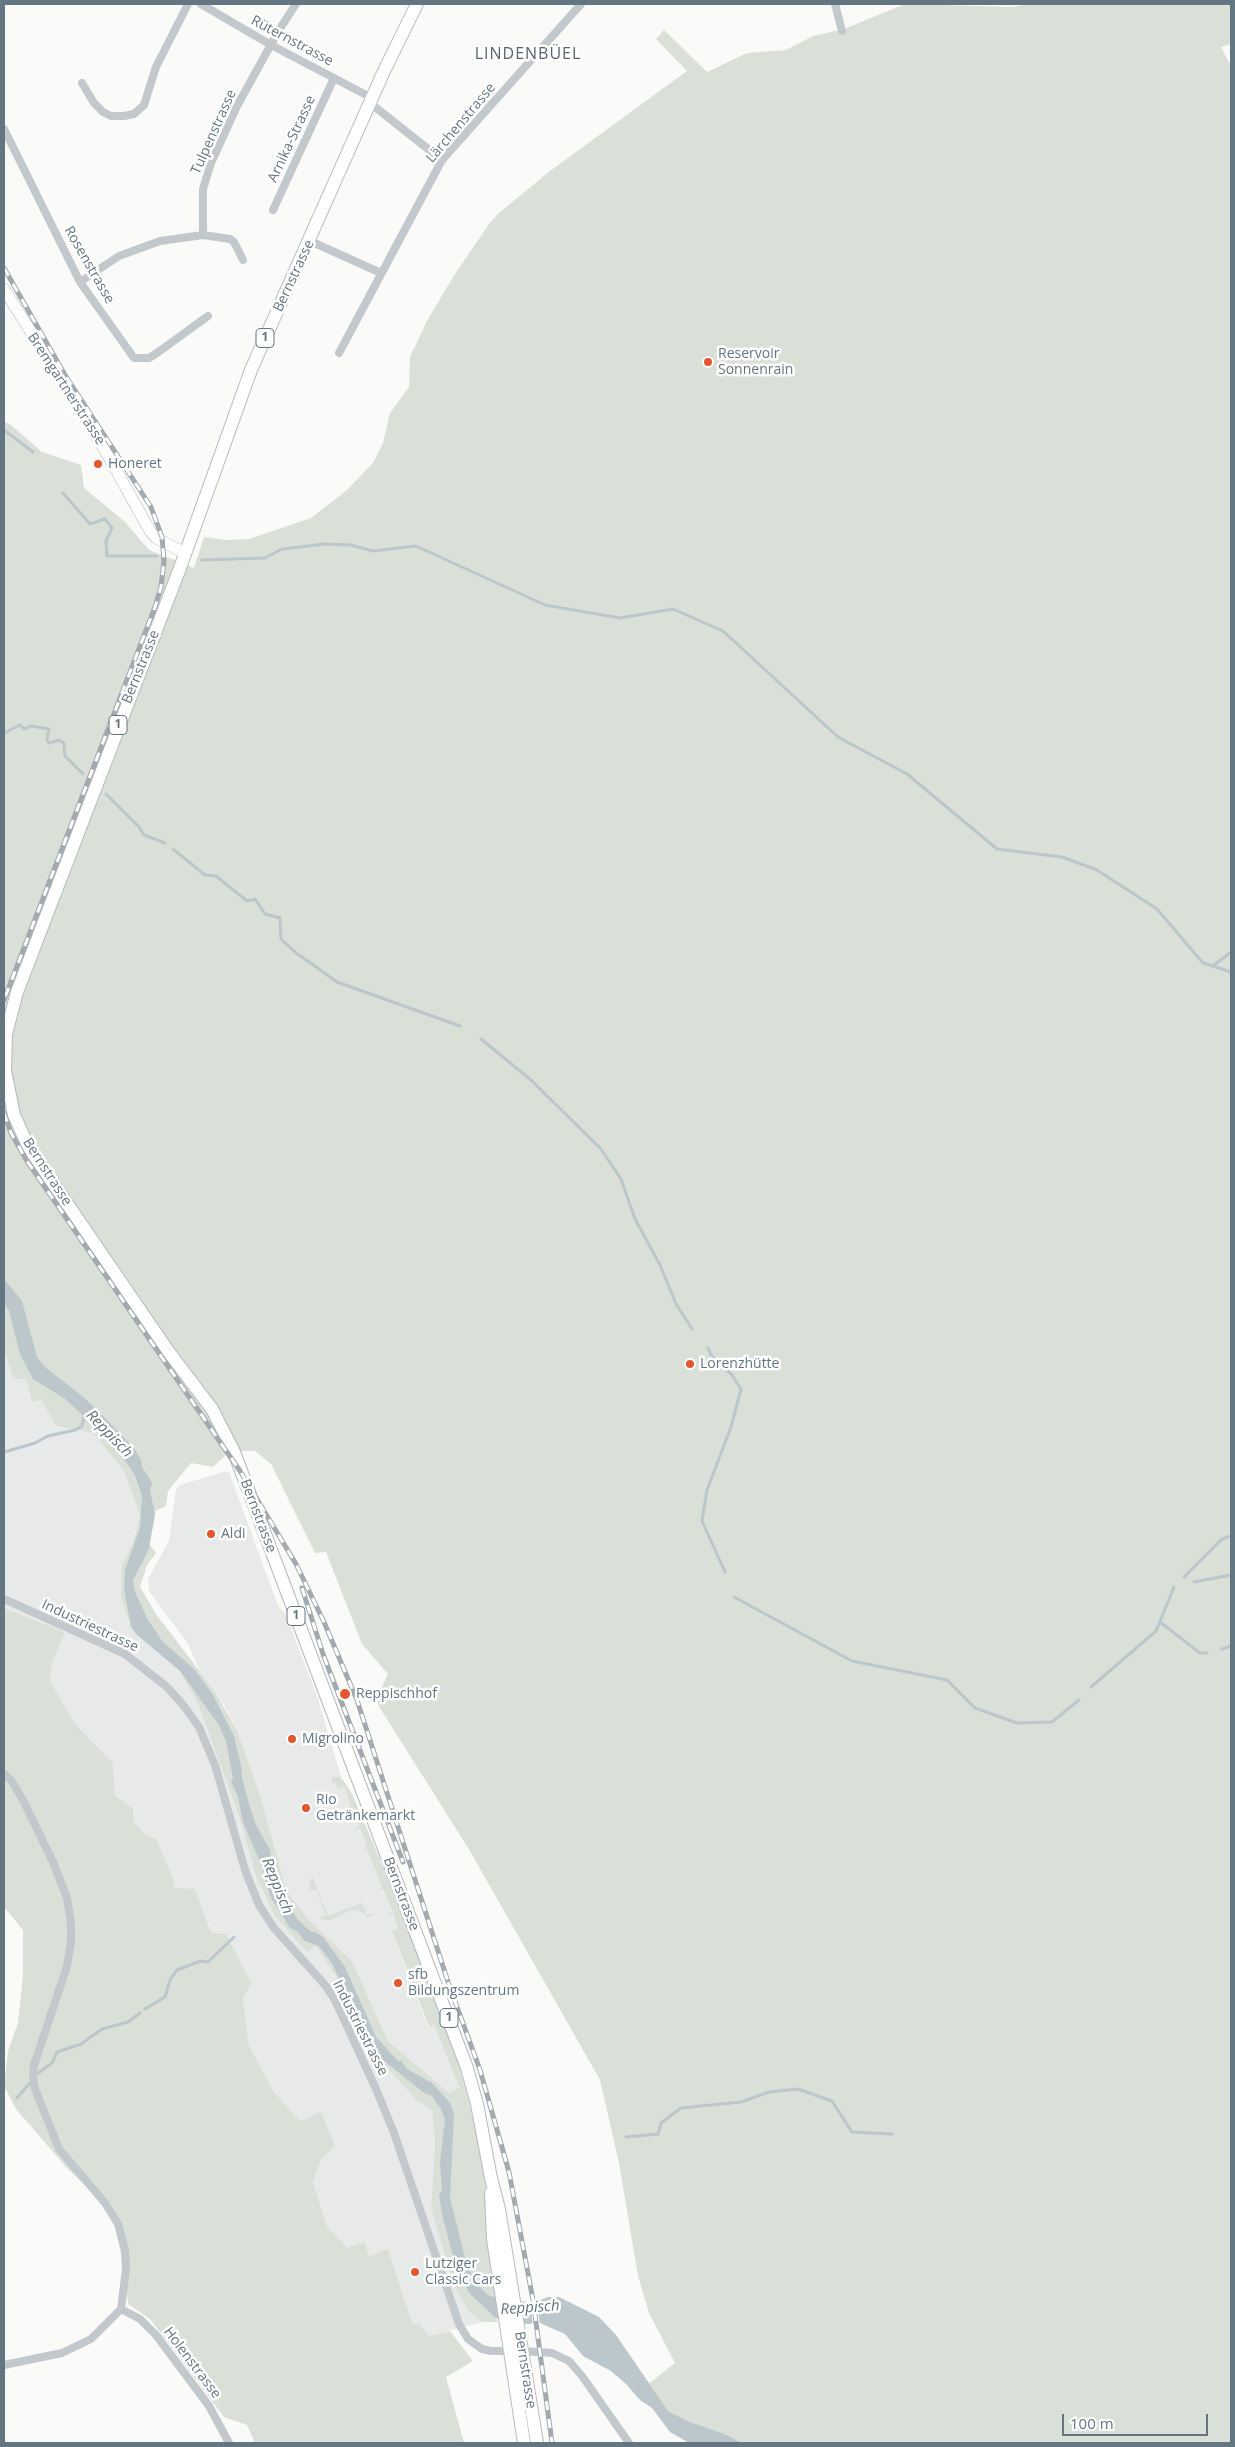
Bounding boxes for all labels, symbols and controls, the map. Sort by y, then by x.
street label: Rüternstrasse [248,12,336,70]
district label: LINDENBÜEL [473,44,583,64]
street label: Lärchenstrasse [423,80,499,166]
street label: Tulpenstrasse [188,87,240,177]
street label: Arnika-Strasse [265,93,319,185]
street label: Rosenstrasse [60,223,118,307]
street label: Bernstrasse [270,237,318,315]
road number: 1 [256,328,274,348]
street label: Bremgartnerstrasse [23,330,109,448]
place label: Reservoir Sonnenrain [718,346,793,378]
marker: Reservoir Sonnenrain [702,356,714,368]
place label: Honeret [108,456,162,472]
marker: Honeret [92,458,104,470]
street label: Bernstrasse [119,628,163,706]
road number: 1 [109,716,127,734]
street label: Bernstrasse [19,1135,75,1209]
place label: Lorenzhütte [700,1356,779,1372]
marker: Lorenzhütte [684,1358,696,1370]
water label: Reppisch [82,1407,136,1461]
street label: Bernstrasse [236,1477,280,1555]
place label: Aldi [221,1526,245,1542]
marker: Aldi [205,1528,217,1540]
street label: Industriestrasse [39,1596,141,1656]
road number: 1 [287,1606,305,1625]
place label: Reppischhof [356,1686,437,1702]
marker: Reppischhof [338,1687,352,1701]
place label: Migrolino [302,1731,364,1747]
marker: Migrolino [286,1733,298,1745]
place label: Rio Getränkemarkt [316,1792,415,1824]
marker: Rio Getränkemarkt [300,1802,312,1814]
water label: Reppisch [258,1855,296,1917]
street label: Bernstrasse [379,1855,423,1933]
place label: sfb Bildungszentrum [408,1967,519,2000]
marker: sfb Bildungszentrum [392,1977,404,1989]
street label: Industriestrasse [329,1978,391,2078]
road number: 1 [440,2009,458,2028]
place label: Lutziger Classic Cars [425,2256,501,2288]
marker: Lutziger Classic Cars [409,2266,421,2278]
water label: Reppisch [500,2297,560,2319]
street label: Holenstrasse [160,2324,224,2402]
street label: Bernstrasse [511,2330,539,2410]
scale bar [1065,2404,1211,2436]
text: 100 m [1070,2413,1114,2433]

